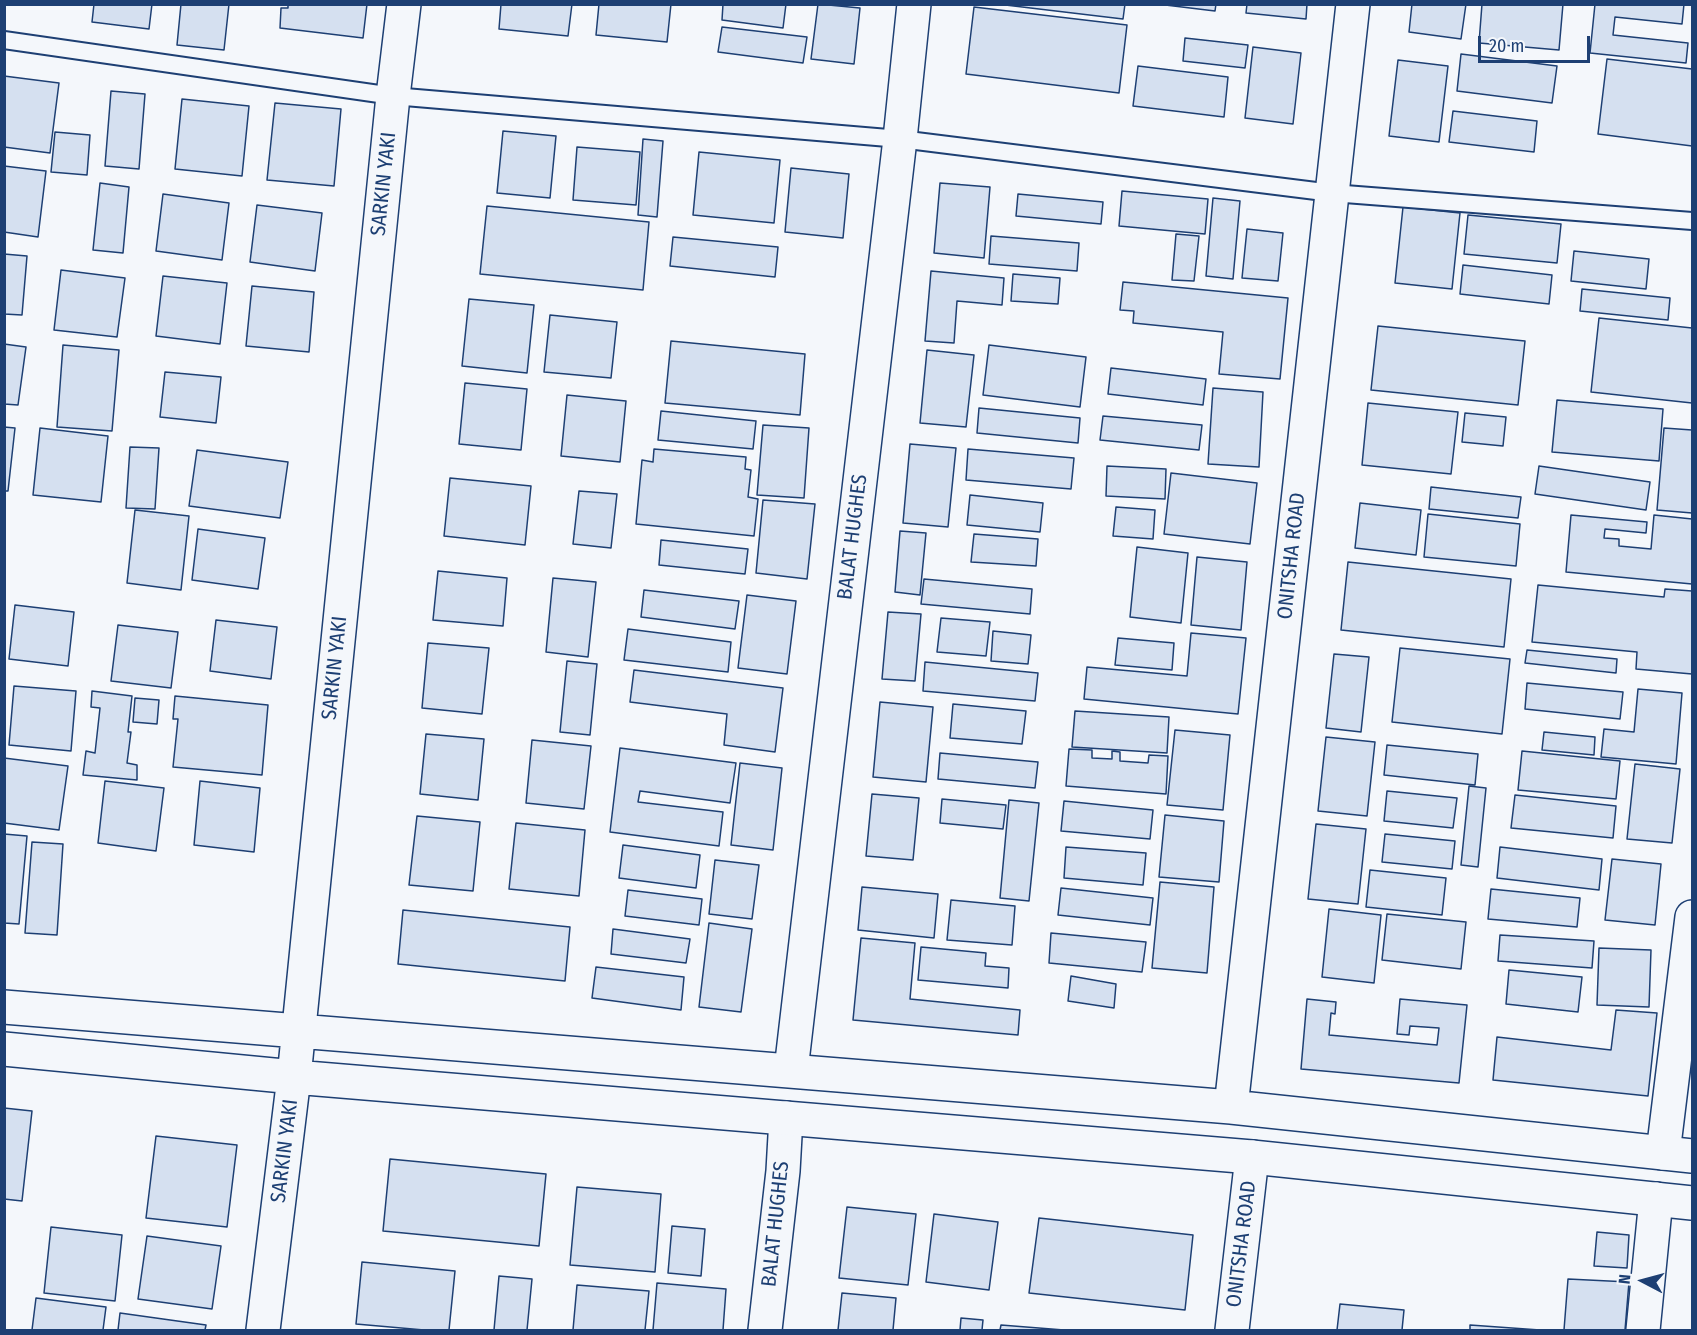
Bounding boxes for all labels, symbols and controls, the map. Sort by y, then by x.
scale bar [1481,24,1594,62]
text: 20 m [1489,35,1524,57]
street label: SARKIN YAKI [366,131,402,237]
street label: BALAT HUGHES [833,473,873,601]
street label: ONITSHA ROAD [1273,491,1311,621]
street label: SARKIN YAKI [317,615,353,721]
street label: SARKIN YAKI [266,1098,304,1204]
street label: BALAT HUGHES [757,1160,795,1288]
street label: ONITSHA ROAD [1222,1179,1262,1309]
north arrow [1613,1251,1673,1311]
text: N [1615,1273,1635,1285]

